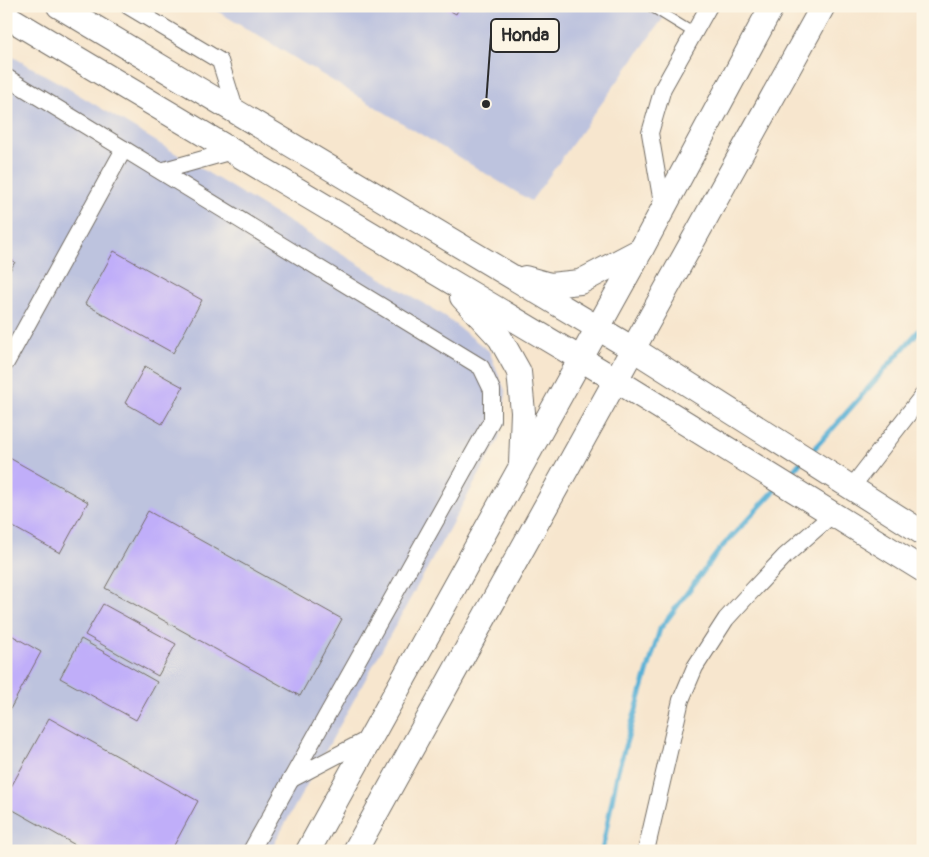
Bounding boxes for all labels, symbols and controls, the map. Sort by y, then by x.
callout: Honda [491,19,559,52]
text: Honda [501,24,550,47]

